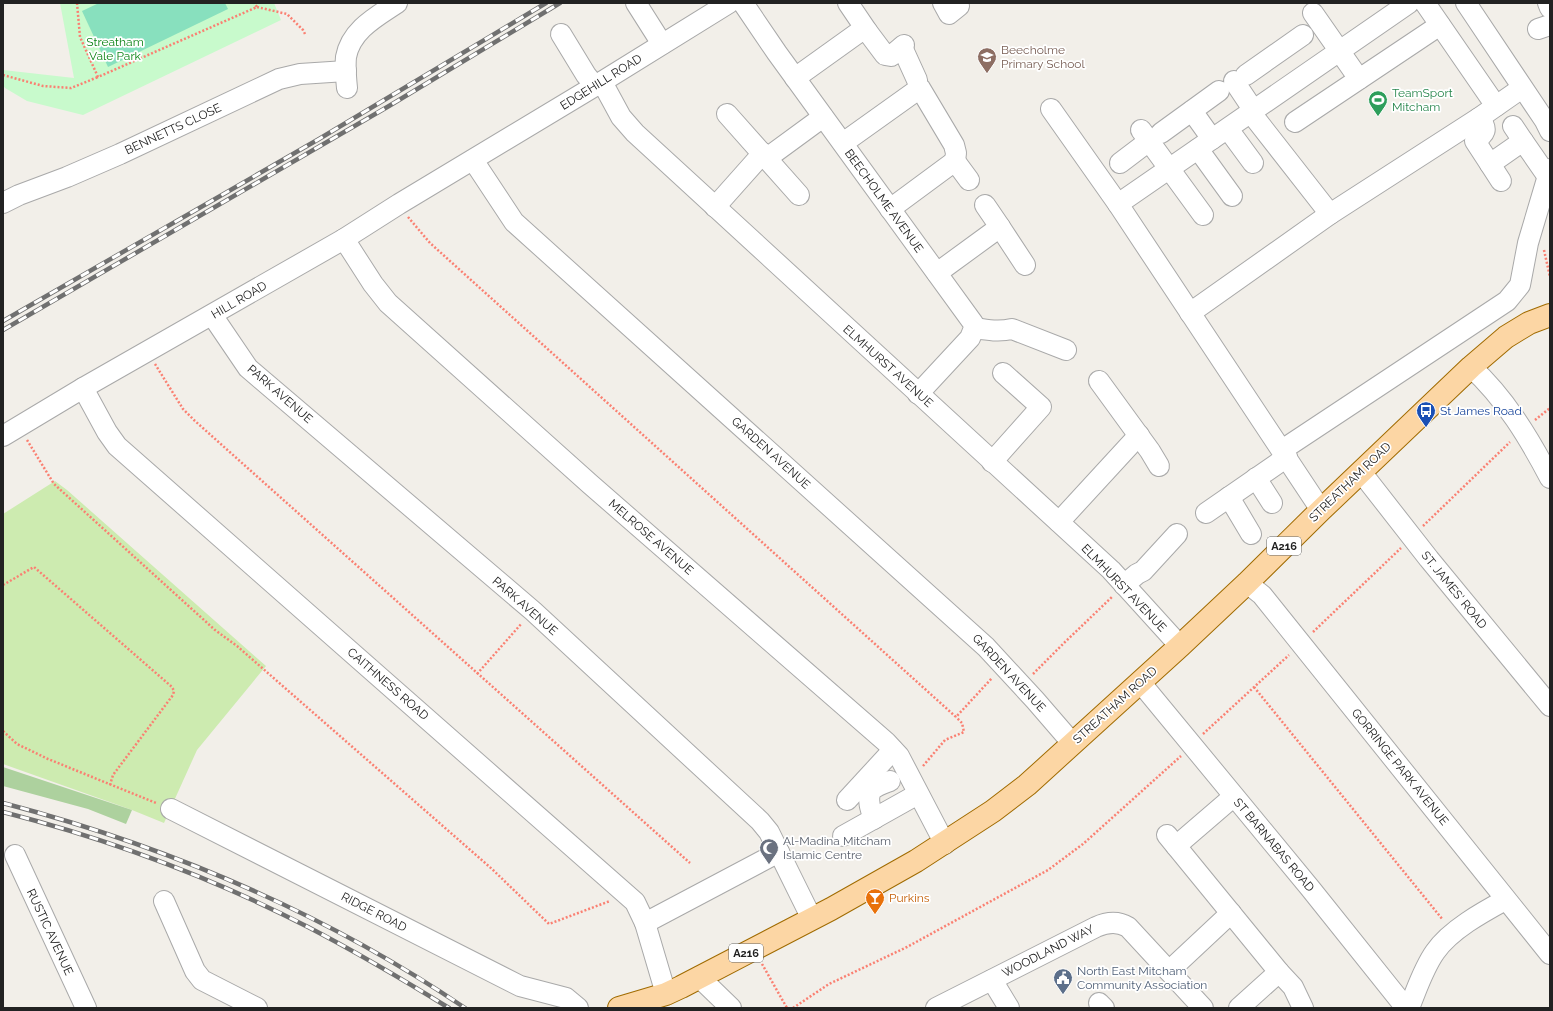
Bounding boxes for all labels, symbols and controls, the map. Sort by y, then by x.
park label: Streatham Vale Park [86,35,144,63]
place label: Beecholme Primary School [1001,43,1085,71]
school or university icon: Beecholme Primary School [976,46,998,74]
street label: EDGEHILL ROAD [558,51,645,113]
place label: TeamSport Mitcham [1392,86,1453,114]
sports icon: TeamSport Mitcham [1367,89,1389,117]
street label: BENNETTS CLOSE [123,101,223,157]
street label: BEECHOLME AVENUE [842,147,926,255]
street label: HILL ROAD [209,278,270,322]
street label: ELMHURST AVENUE [840,322,936,410]
street label: PARK AVENUE [245,362,315,426]
bus stop icon: St James Road [1415,400,1437,428]
place label: St James Road [1440,404,1522,418]
street label: GARDEN AVENUE [729,414,813,492]
street label: STREATHAM ROAD [1306,439,1394,525]
street label: MELROSE AVENUE [606,496,696,578]
road number: A216 [1267,537,1301,555]
street label: ELMHURST AVENUE [1079,541,1169,635]
street label: ST. JAMES' ROAD [1418,548,1490,632]
street label: PARK AVENUE [490,574,560,638]
street label: GARDEN AVENUE [969,631,1049,715]
street label: CAITHNESS ROAD [345,645,432,723]
street label: STREATHAM ROAD [1070,663,1160,746]
street label: GORRINGE PARK AVENUE [1349,706,1451,828]
street label: ST BARNABAS ROAD [1231,795,1317,895]
place label: Al-Madina Mitcham Islamic Centre [783,834,891,862]
mosque icon: Al-Madina Mitcham Islamic Centre [758,837,780,865]
street label: RUSTIC AVENUE [24,887,76,977]
bar icon: Purkins [864,887,886,915]
street label: RIDGE ROAD [339,890,409,935]
place label: Purkins [889,891,930,905]
street label: WOODLAND WAY [1000,922,1096,980]
road number: A216 [729,944,763,962]
place label: North East Mitcham Community Association [1077,964,1207,992]
public building icon: North East Mitcham Community Association [1052,967,1074,995]

